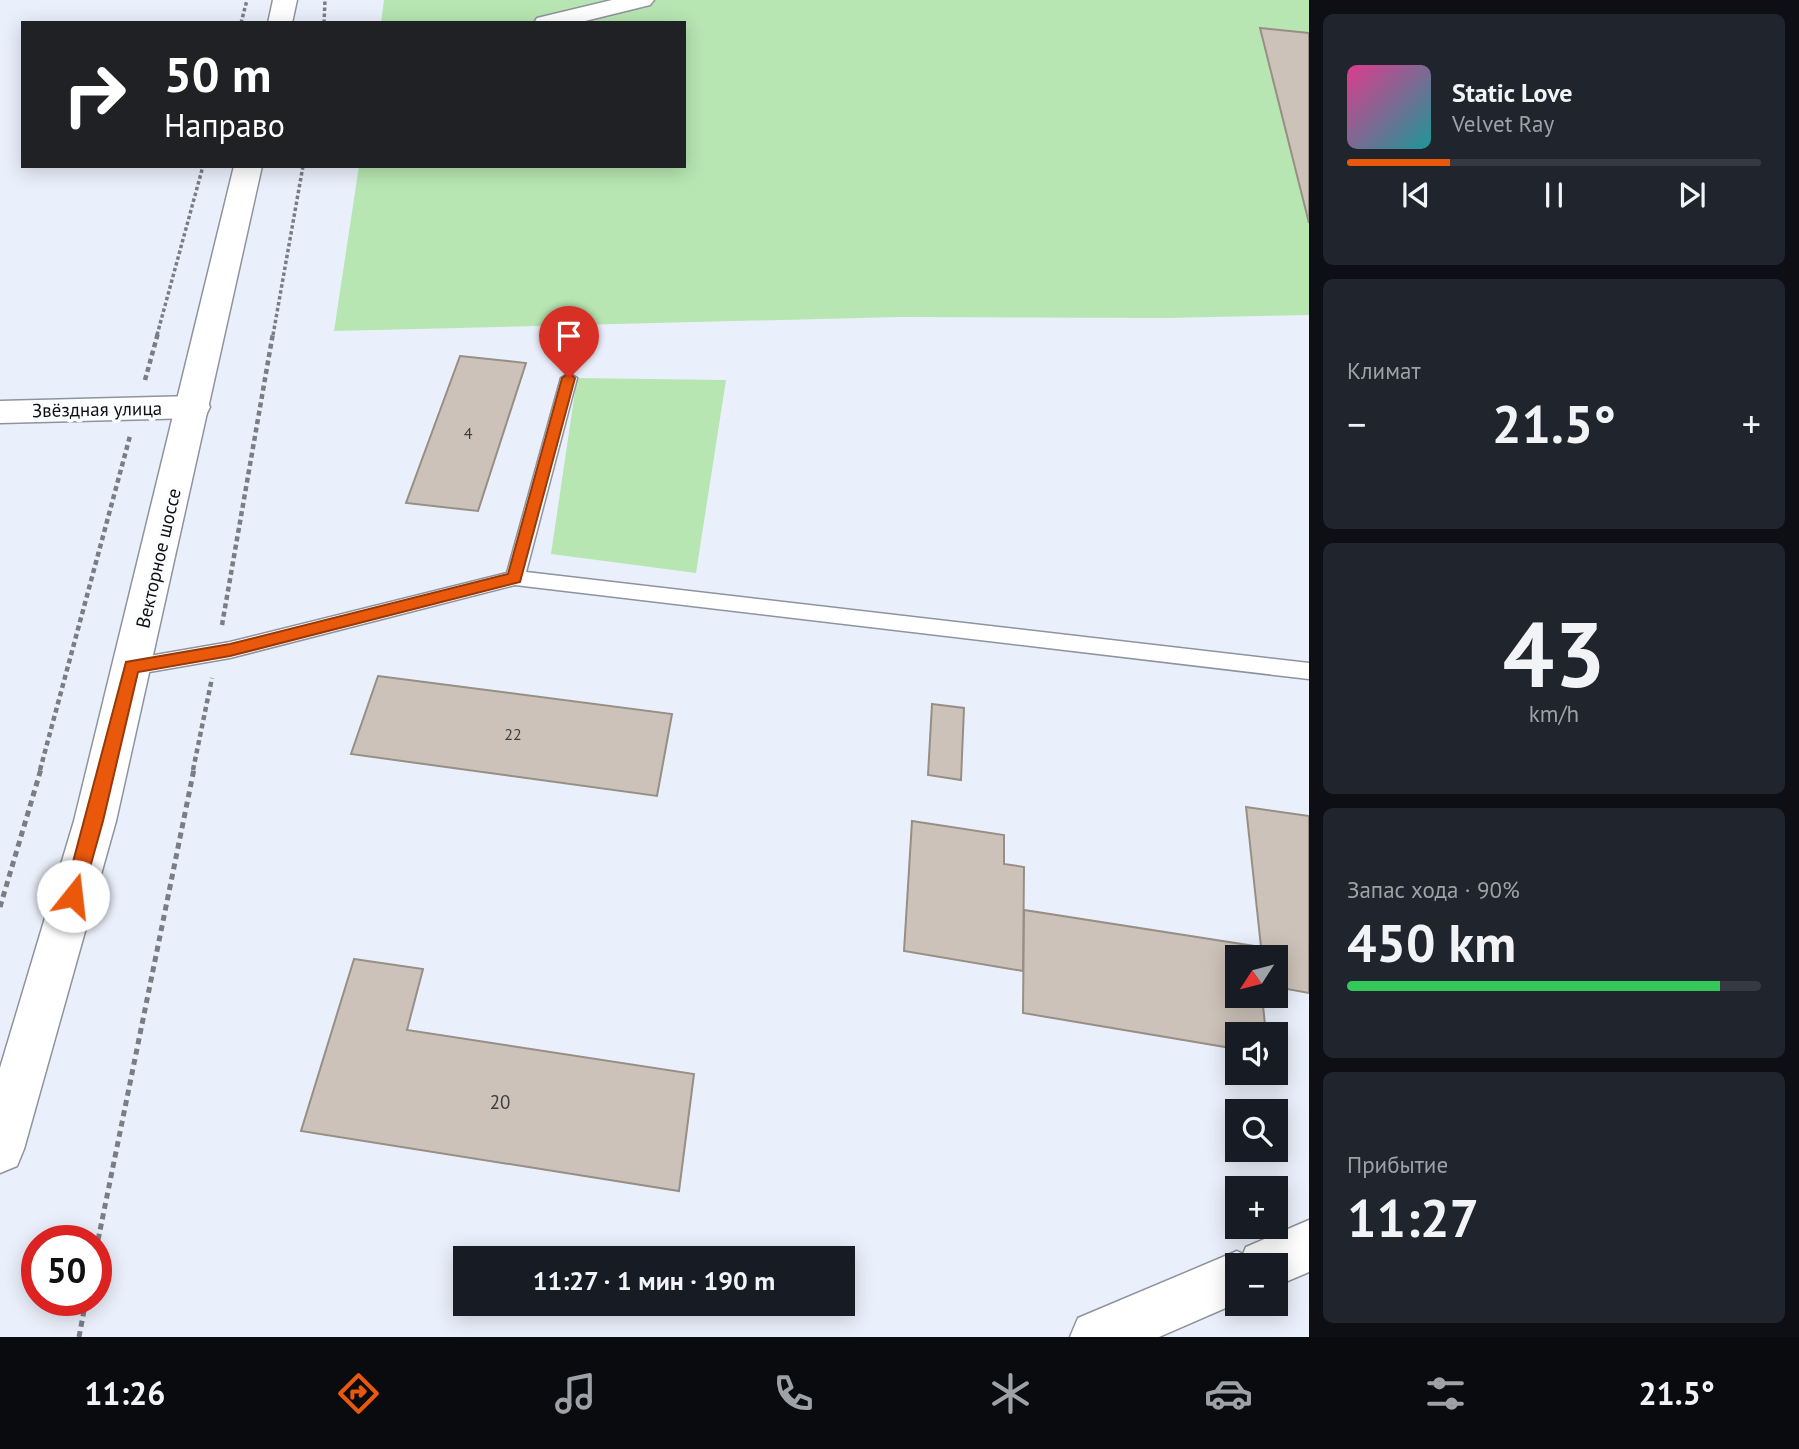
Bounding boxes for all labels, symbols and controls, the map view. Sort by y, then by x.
text: 50 m [164,42,271,106]
icon: right [49,49,140,140]
text: Static Love [1452,76,1573,109]
text: Направо [164,104,285,146]
text: Velvet Ray [1452,109,1554,138]
icon: previous [1397,176,1435,214]
icon: pause [1535,176,1573,214]
icon: next [1673,176,1711,214]
pin [539,306,599,378]
icon: arrive [550,317,588,355]
text: Климат [1347,356,1421,385]
text: 21.5° [1492,390,1616,457]
street label: Звёздная улица [32,396,162,422]
text: − [1347,399,1366,448]
text: + [1742,399,1761,448]
house number: 4 [464,423,473,443]
street label: Векторное шоссе [130,486,186,630]
text: 43 [1502,594,1606,712]
text: km/h [1529,699,1579,728]
house number: 22 [504,724,522,744]
position arrow [36,859,110,933]
text: Запас хода · 90% [1347,875,1520,904]
text: 450 km [1347,909,1516,976]
north arrow [1225,945,1288,1008]
map controls [1225,945,1288,1316]
button: sound [1225,1022,1288,1085]
house number: 20 [490,1090,510,1114]
button: search [1225,1099,1288,1162]
text: Прибытие [1347,1150,1448,1179]
button: + [1225,1176,1288,1239]
text: 11:27 [1347,1184,1479,1251]
speed limit sign: 50 [21,1225,112,1316]
button: − [1225,1253,1288,1316]
text: 11:27 · 1 мин · 190 m [533,1264,775,1297]
icon: directions [334,1369,383,1418]
icon: music [551,1369,600,1418]
icon: phone [769,1369,818,1418]
icon: climate [986,1369,1035,1418]
icon: car [1204,1369,1253,1418]
icon: filters [1421,1369,1470,1418]
text: 11:26 [84,1372,165,1414]
text: 21.5° [1638,1372,1715,1414]

